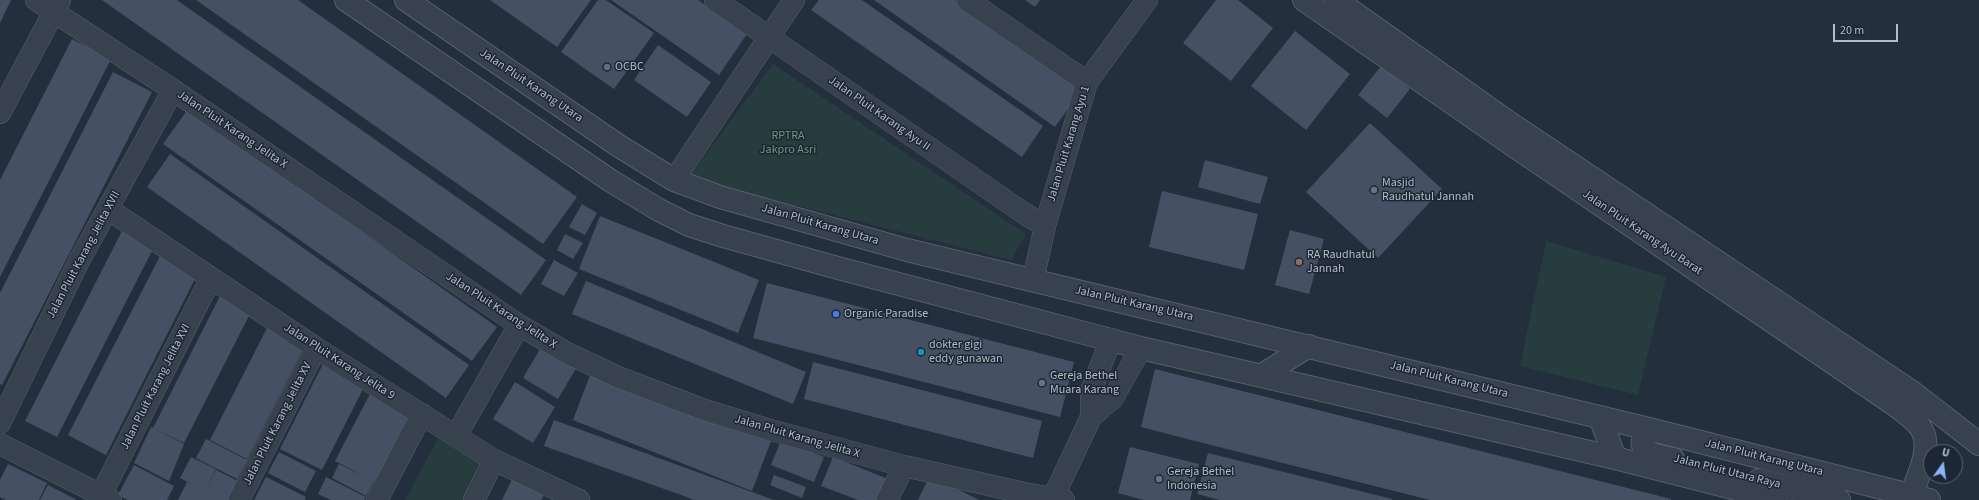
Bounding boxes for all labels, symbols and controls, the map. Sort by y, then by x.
scale bar [1835,16,1900,42]
text: 20 m [1840,22,1864,39]
street label: Jalan Pluit Karang Utara [477,46,585,126]
place label: OCBC [615,60,644,74]
marker: OCBC [602,62,612,72]
street label: Jalan Pluit Karang Ayu II [825,73,933,155]
street label: Jalan Pluit Karang Ayu 1 [1044,84,1094,204]
street label: Jalan Pluit Karang Jelita X [174,88,290,172]
park label: RPTRA Jakpro Asri [760,129,816,157]
place label: Masjid Raudhatul Jannah [1382,176,1474,204]
marker: Masjid Raudhatul Jannah [1369,185,1379,195]
street label: Jalan Pluit Karang Ayu Barat [1579,187,1705,279]
street label: Jalan Pluit Karang Jelita XVII [44,189,124,321]
street label: Jalan Pluit Karang Utara [760,201,880,249]
place label: RA Raudhatul Jannah [1307,248,1375,276]
marker: RA Raudhatul Jannah [1294,257,1304,267]
street label: Jalan Pluit Karang Jelita X [443,270,559,352]
street label: Jalan Pluit Karang Utara [1073,283,1195,325]
place label: Organic Paradise [844,307,928,321]
marker: Organic Paradise [831,309,841,319]
street label: Jalan Pluit Karang Jelita 9 [281,321,397,403]
street label: Jalan Pluit Karang Jelita XVI [118,322,194,452]
place label: dokter gigi eddy gunawan [929,338,1003,366]
marker: dokter gigi eddy gunawan [916,347,926,357]
street label: Jalan Pluit Karang Utara [1389,358,1509,402]
street label: Jalan Pluit Karang Jelita XV [241,360,315,488]
place label: Gereja Bethel Muara Karang [1050,369,1119,397]
marker: Gereja Bethel Muara Karang [1037,378,1047,388]
street label: Jalan Pluit Karang Jelita X [733,412,861,462]
street label: Jalan Pluit Karang Utara [1704,436,1824,480]
north arrow [1923,444,1963,484]
text: U [1940,445,1951,461]
street label: Jalan Pluit Utara Raya [1672,452,1782,492]
place label: Gereja Bethel Indonesia [1167,465,1234,493]
marker: Gereja Bethel Indonesia [1154,474,1164,484]

